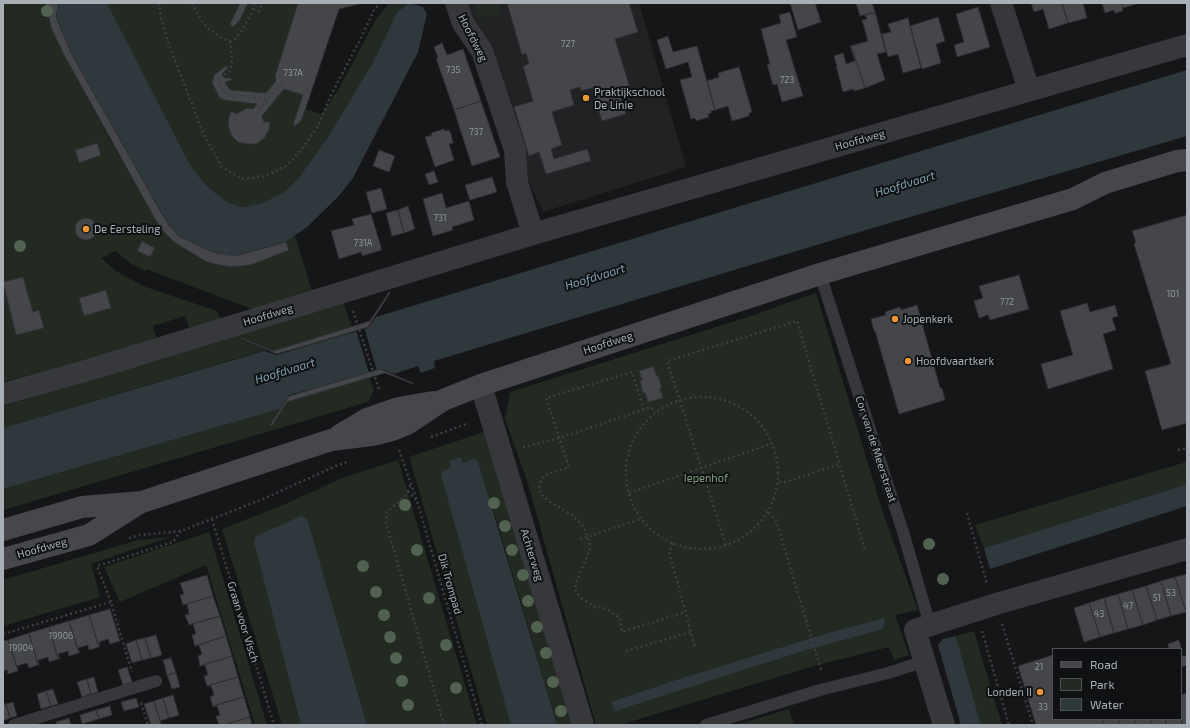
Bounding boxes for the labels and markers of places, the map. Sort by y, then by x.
place label: Praktijkschool De Linie [594,85,665,111]
marker: Praktijkschool De Linie [581,93,591,103]
place label: De Eersteling [94,222,160,236]
marker: De Eersteling [81,224,91,234]
place label: Jopenkerk [903,312,953,326]
marker: Jopenkerk [890,314,900,324]
place label: Hoofdvaartkerk [916,354,994,368]
marker: Hoofdvaartkerk [903,356,913,366]
place label: Londen II [987,685,1032,699]
marker: Londen II [1035,687,1045,697]

